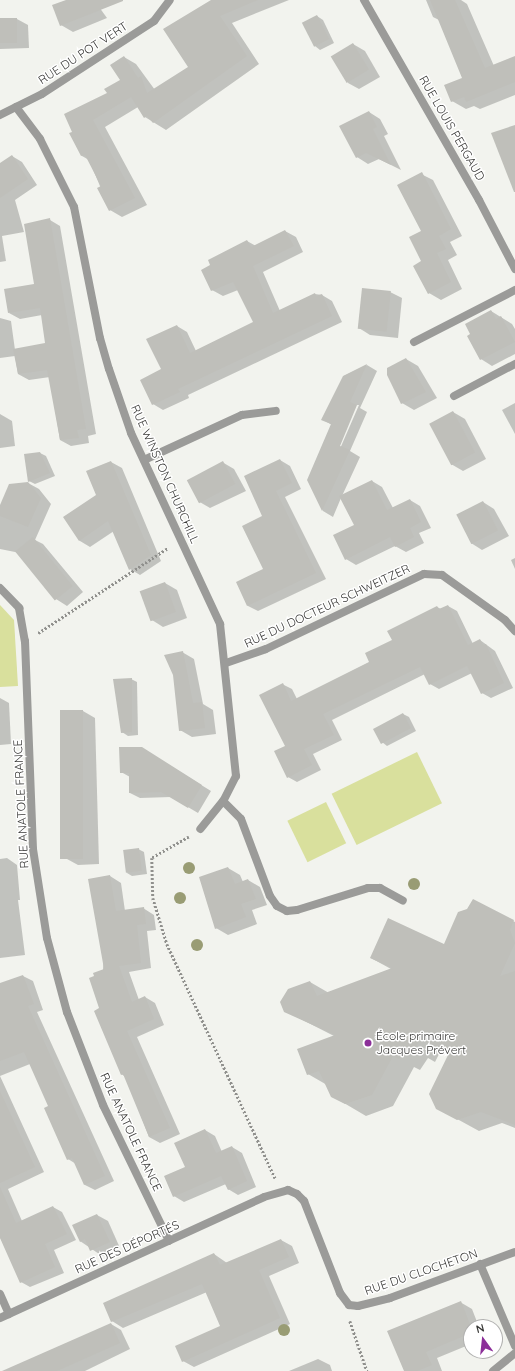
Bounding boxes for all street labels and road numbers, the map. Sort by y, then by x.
street label: RUE DU POT VERT [36,19,130,87]
street label: RUE LOUIS PERGAUD [416,73,488,183]
street label: RUE WINSTON CHURCHILL [128,403,202,545]
street label: RUE DU DOCTEUR SCHWEITZER [242,561,412,651]
street label: RUE ANATOLE FRANCE [10,739,32,869]
street label: RUE ANATOLE FRANCE [97,1071,165,1193]
street label: RUE DES DÉPORTÉS [73,1218,181,1276]
street label: RUE DU CLOCHETON [363,1246,479,1298]

